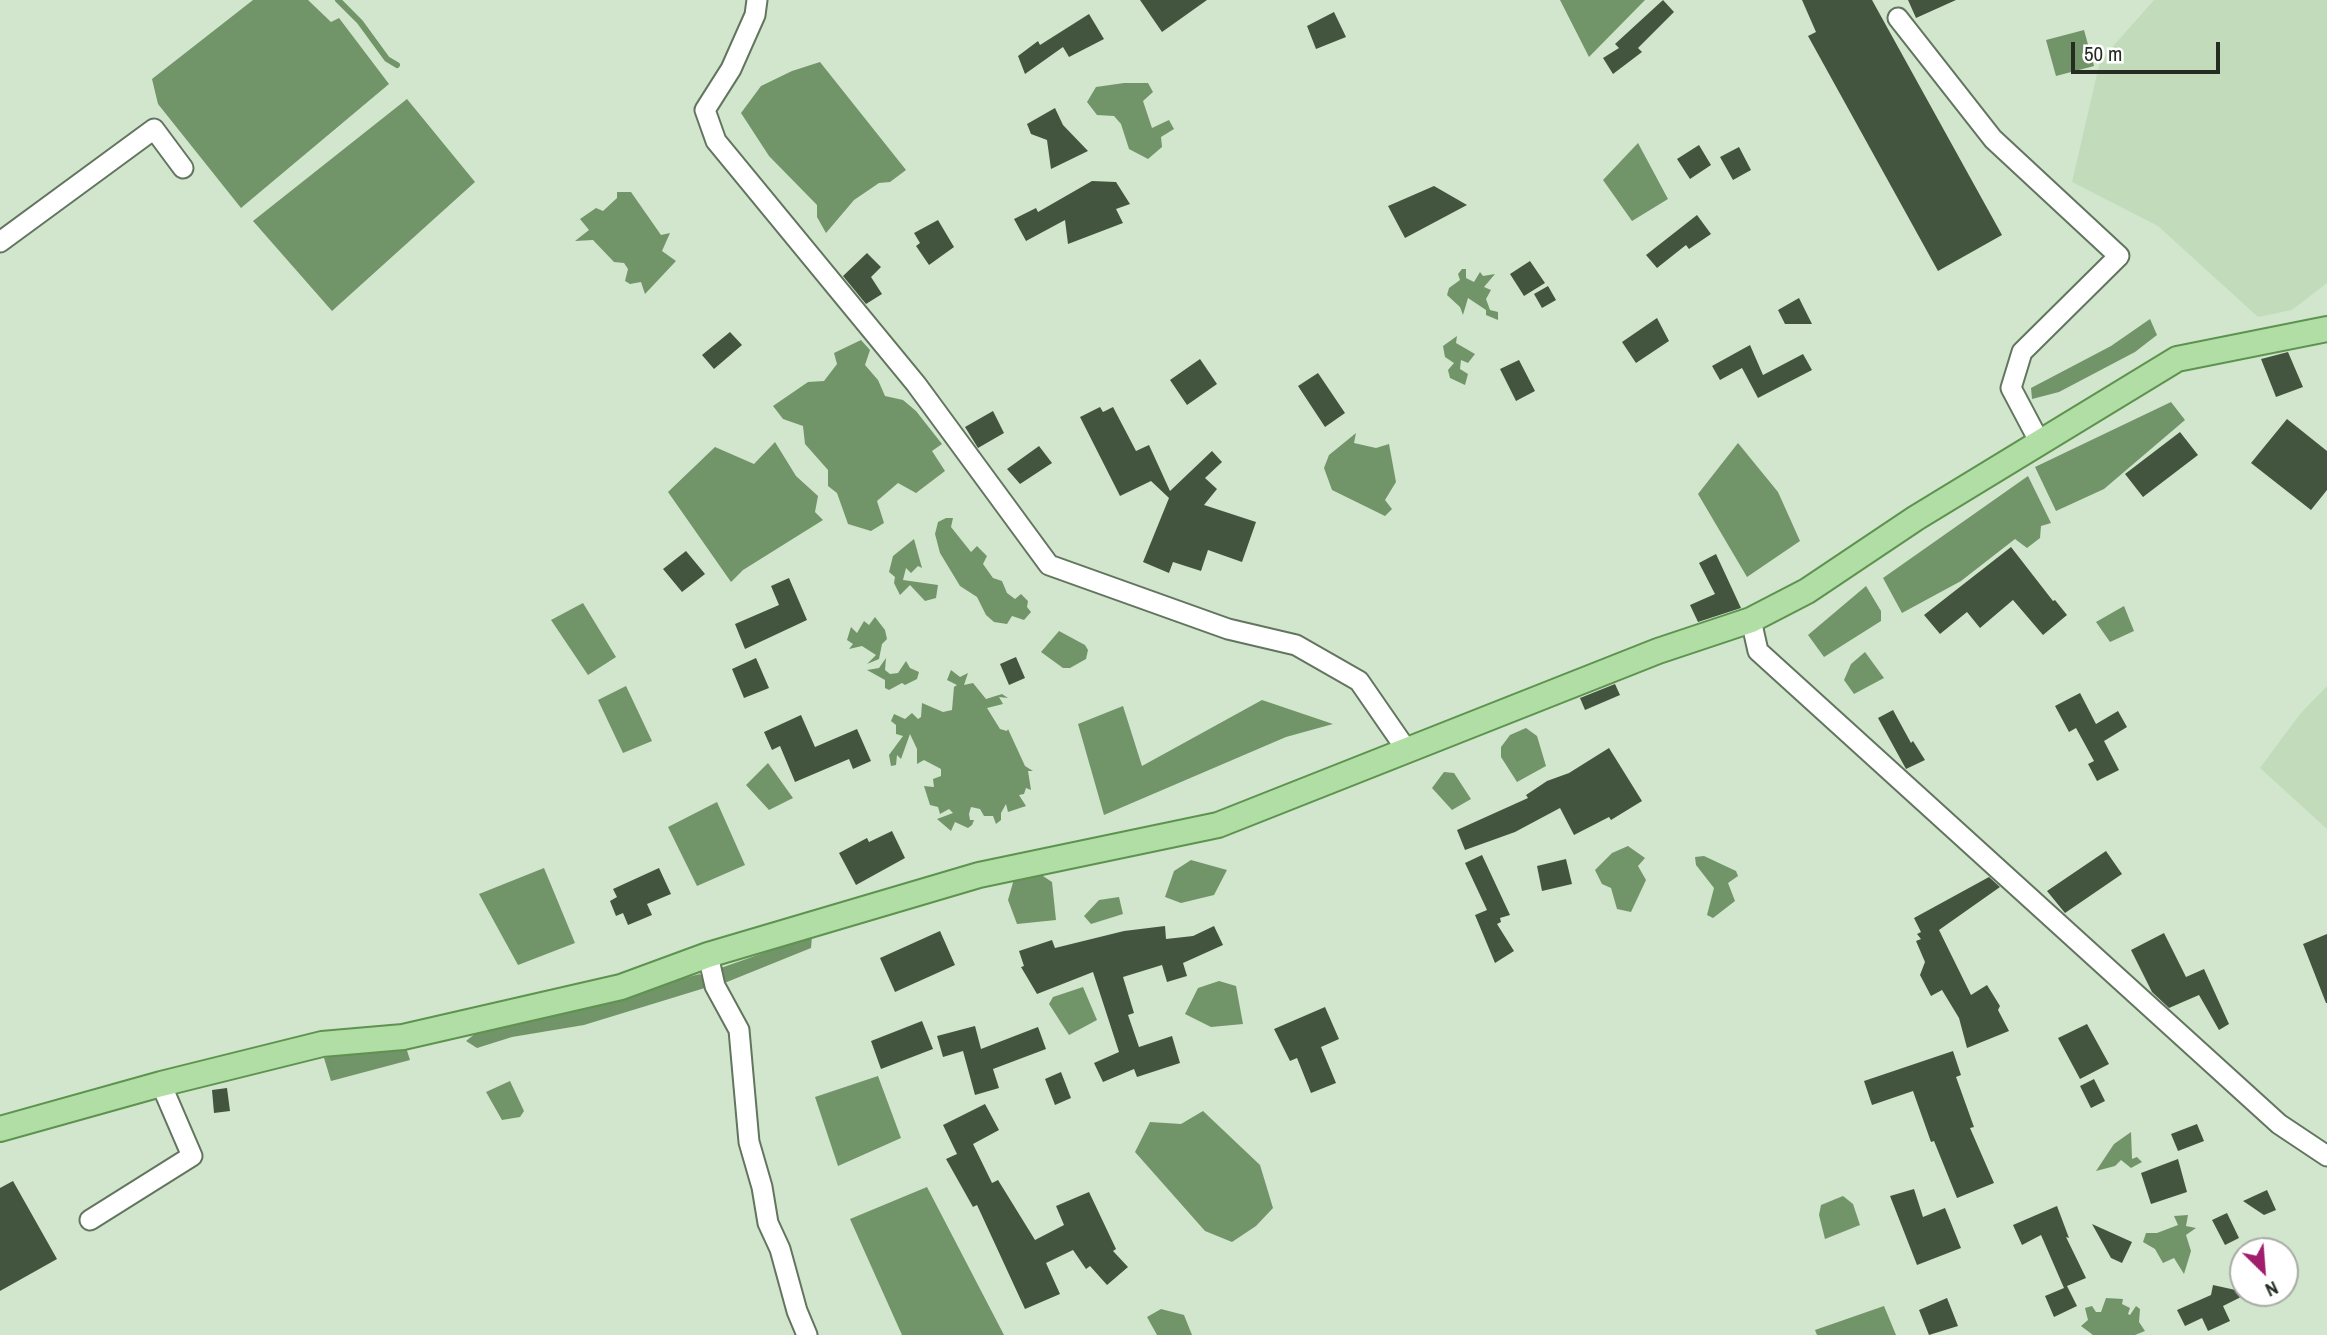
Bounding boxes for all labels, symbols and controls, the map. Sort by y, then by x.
scale bar [2075,28,2224,72]
text: 50 m [2084,39,2122,68]
north arrow [2229,1237,2299,1307]
text: N [2261,1275,2283,1303]

